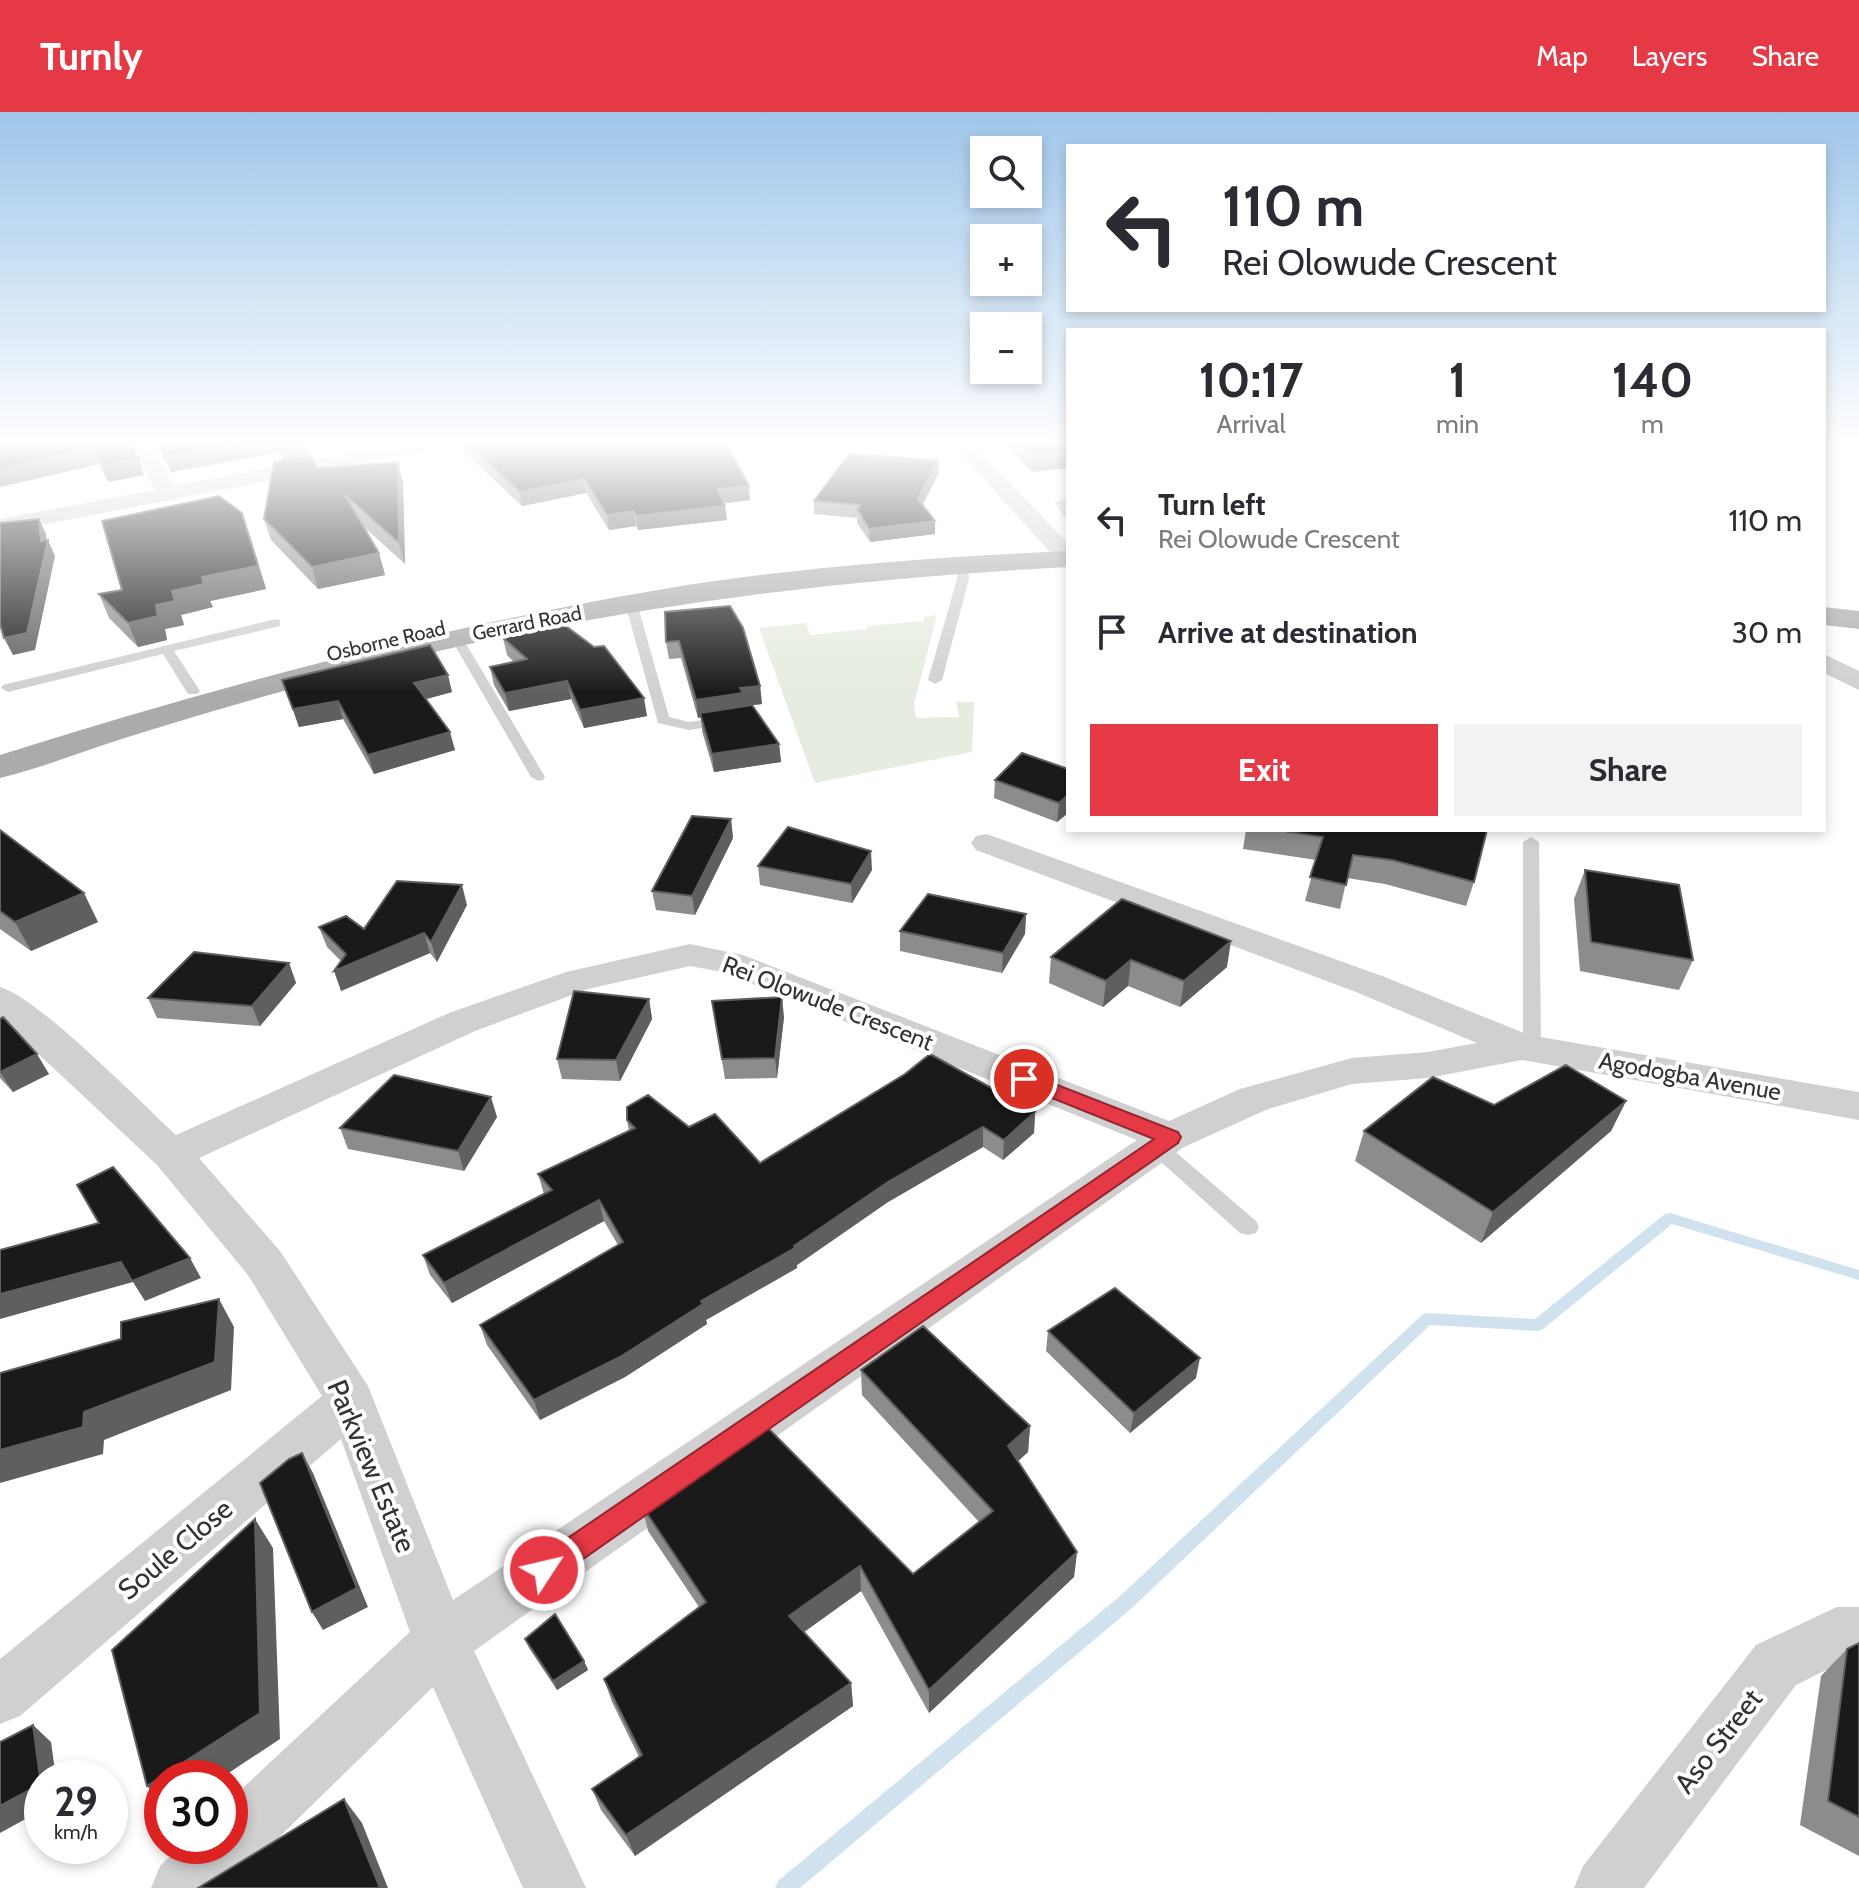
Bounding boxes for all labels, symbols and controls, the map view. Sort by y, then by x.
text: Turnly [40,33,143,80]
text: Map [1536,39,1588,73]
text: Layers [1632,39,1707,73]
text: Share [1751,39,1819,73]
map controls [970,136,1042,384]
button: search [970,136,1042,208]
text: 110 m [1222,172,1364,240]
icon: left [1090,176,1194,280]
button: + [970,224,1042,296]
text: Rei Olowude Crescent [1222,240,1557,284]
button: − [970,312,1042,384]
text: 10:17 [1199,351,1303,409]
text: 1 [1449,351,1466,409]
text: 140 [1612,351,1693,409]
text: Arrival [1216,408,1286,440]
text: min [1436,408,1479,440]
text: m [1641,408,1664,440]
text: Turn left [1158,486,1266,523]
icon: left [1090,498,1134,542]
text: 110 m [1728,502,1802,539]
text: Rei Olowude Crescent [1158,523,1400,555]
street label: Gerrard Road [470,601,584,645]
icon: arrive [1090,610,1134,654]
text: Arrive at destination [1158,614,1418,651]
text: 30 m [1732,614,1802,651]
street label: Osborne Road [324,616,448,666]
button: Exit [1090,724,1438,816]
button: Share [1454,724,1802,816]
street label: Rei Olowude Crescent [719,949,937,1057]
pin [990,1045,1058,1113]
street label: Agodogba Avenue [1597,1046,1783,1106]
icon: arrive [1002,1057,1046,1101]
street label: Parkview Estate [320,1375,424,1557]
street label: Soule Close [111,1491,239,1607]
position arrow [502,1528,586,1612]
street label: Aso Street [1667,1682,1769,1800]
speed limit sign: 30 [144,1760,248,1864]
text: 29 [54,1777,98,1826]
text: km/h [54,1820,98,1844]

